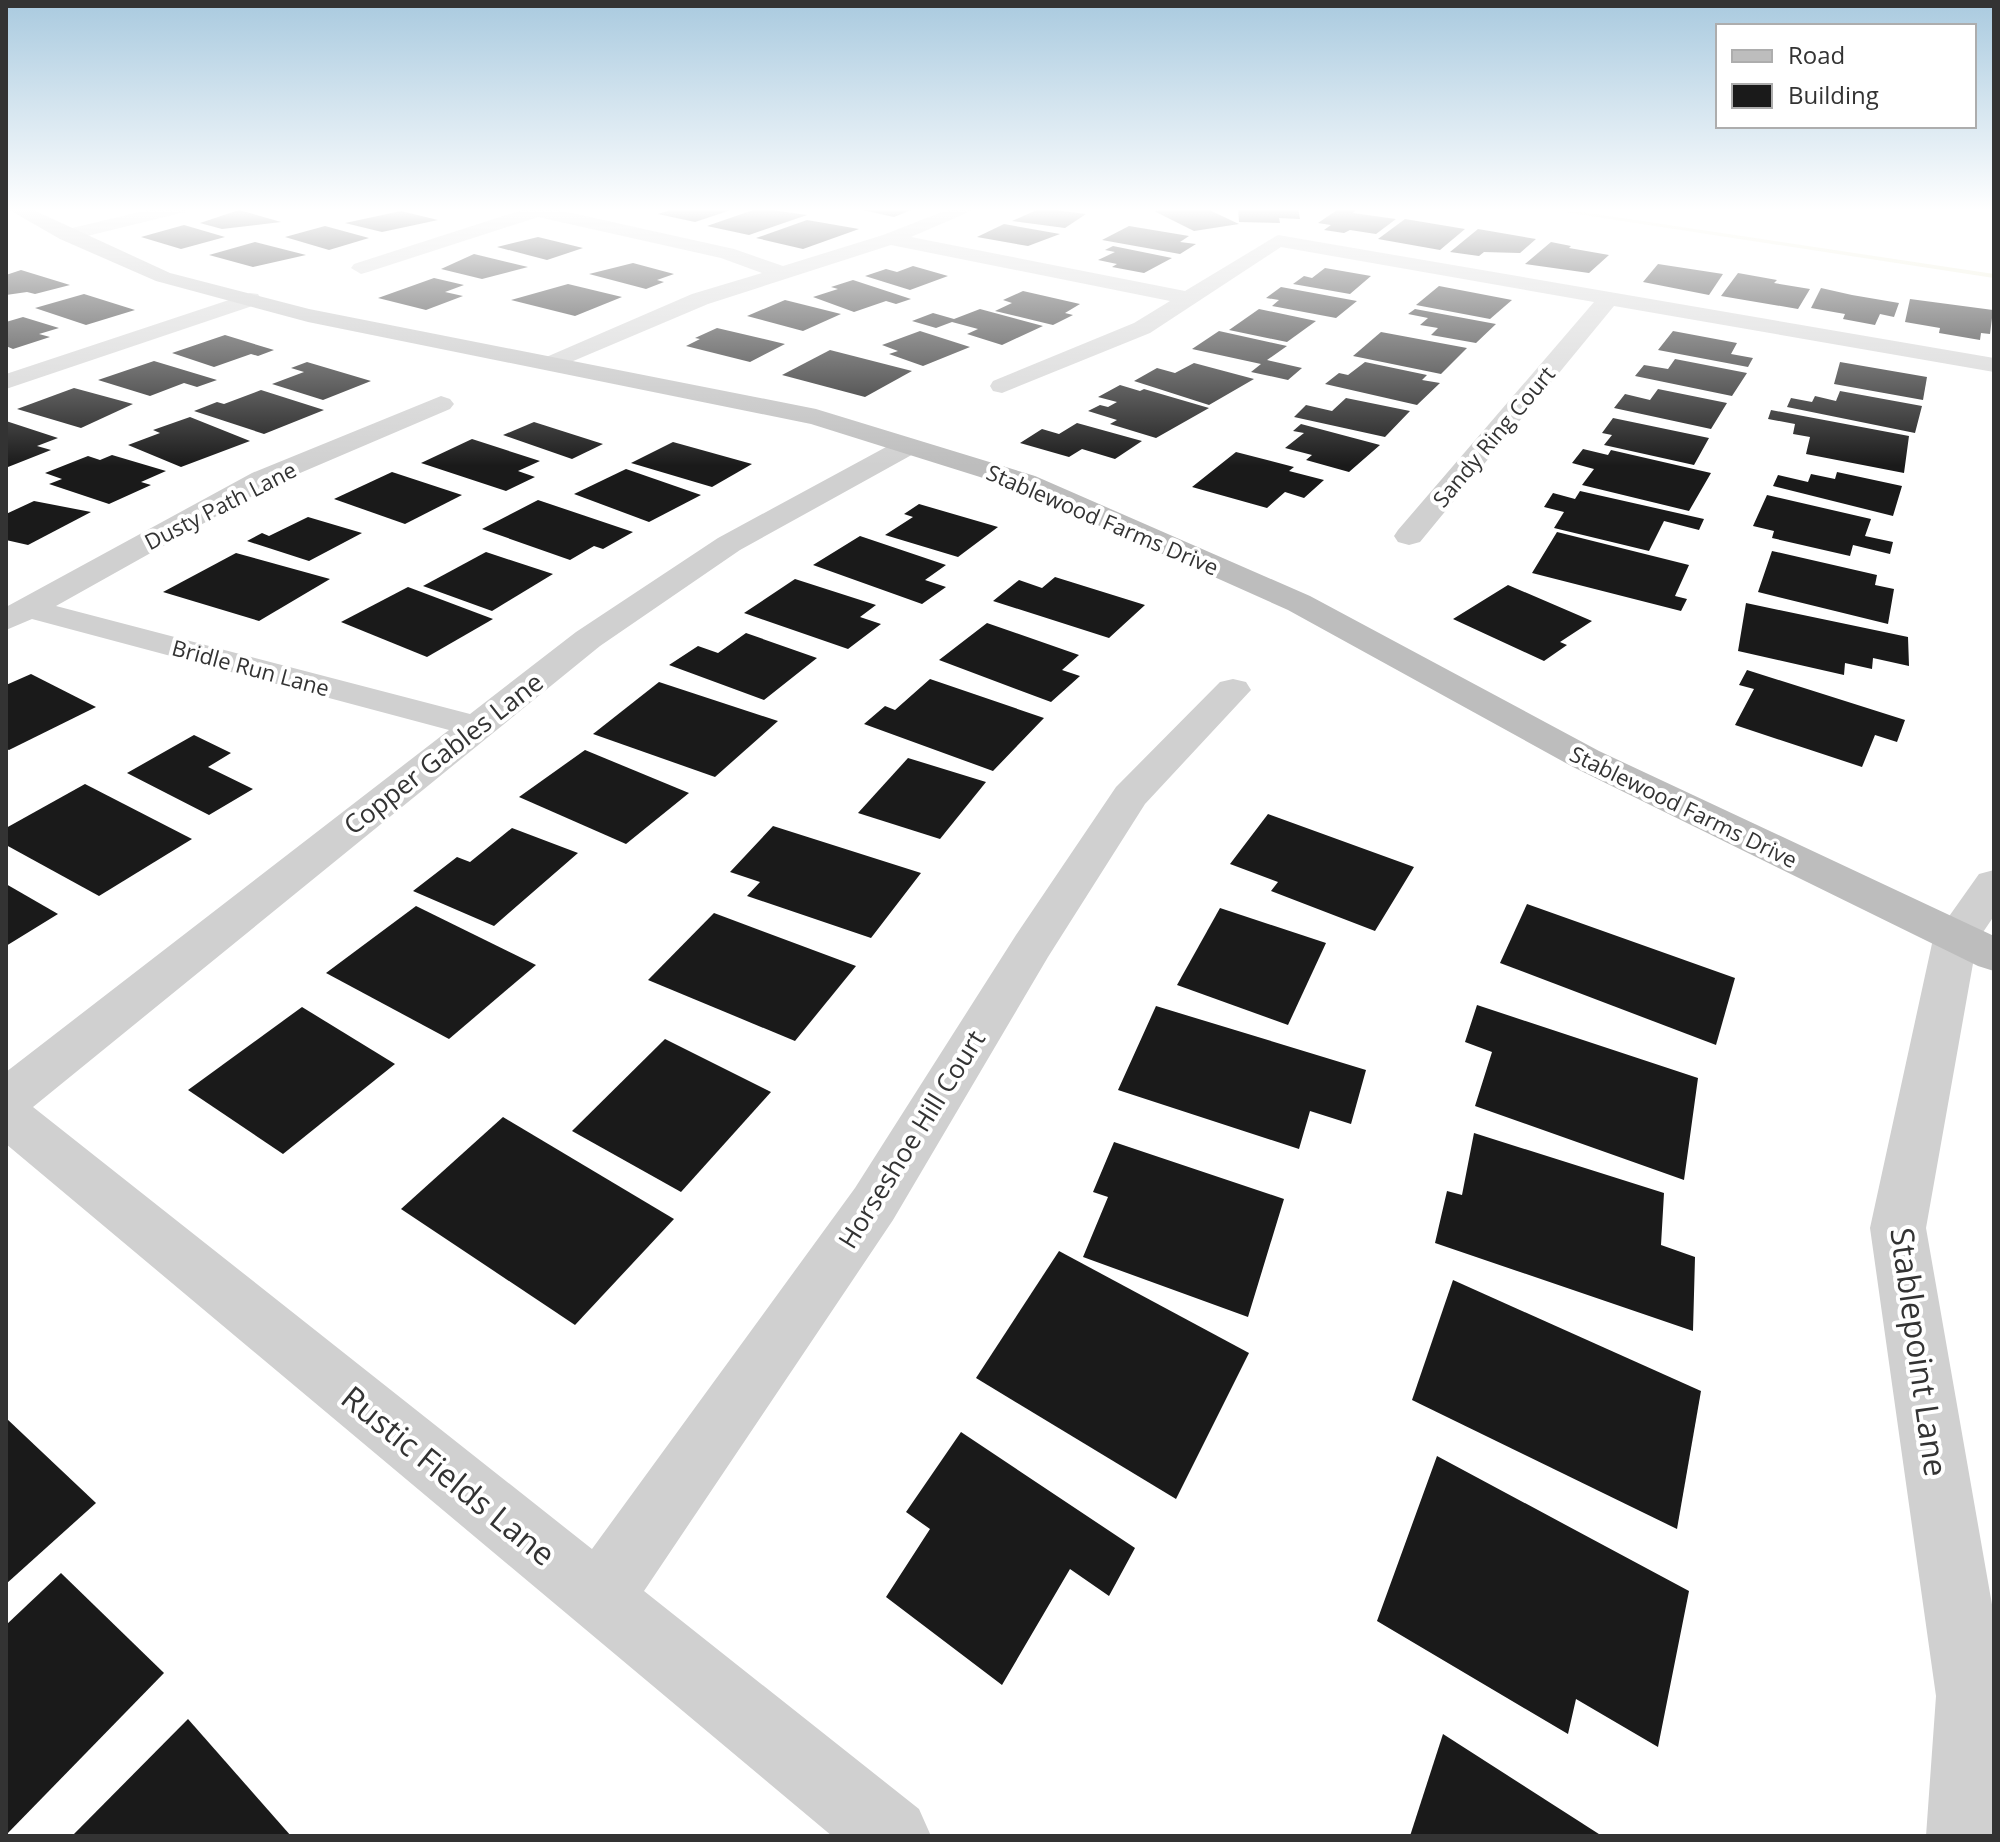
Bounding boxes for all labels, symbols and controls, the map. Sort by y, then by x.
legend [1716,24,1976,128]
text: Road [1788,38,1845,71]
text: Building [1788,78,1879,111]
street label: Sandy Ring Court [1425,359,1561,513]
street label: Dusty Path Lane [139,454,301,556]
street label: Stablewood Farms Drive [982,457,1224,581]
street label: Bridle Run Lane [169,632,333,702]
street label: Copper Gables Lane [336,664,550,842]
street label: Stablewood Farms Drive [1565,738,1803,874]
street label: Horseshoe Hill Court [829,1023,993,1255]
street label: Stablepoint Lane [1881,1225,1959,1479]
street label: Rustic Fields Lane [333,1375,565,1575]

